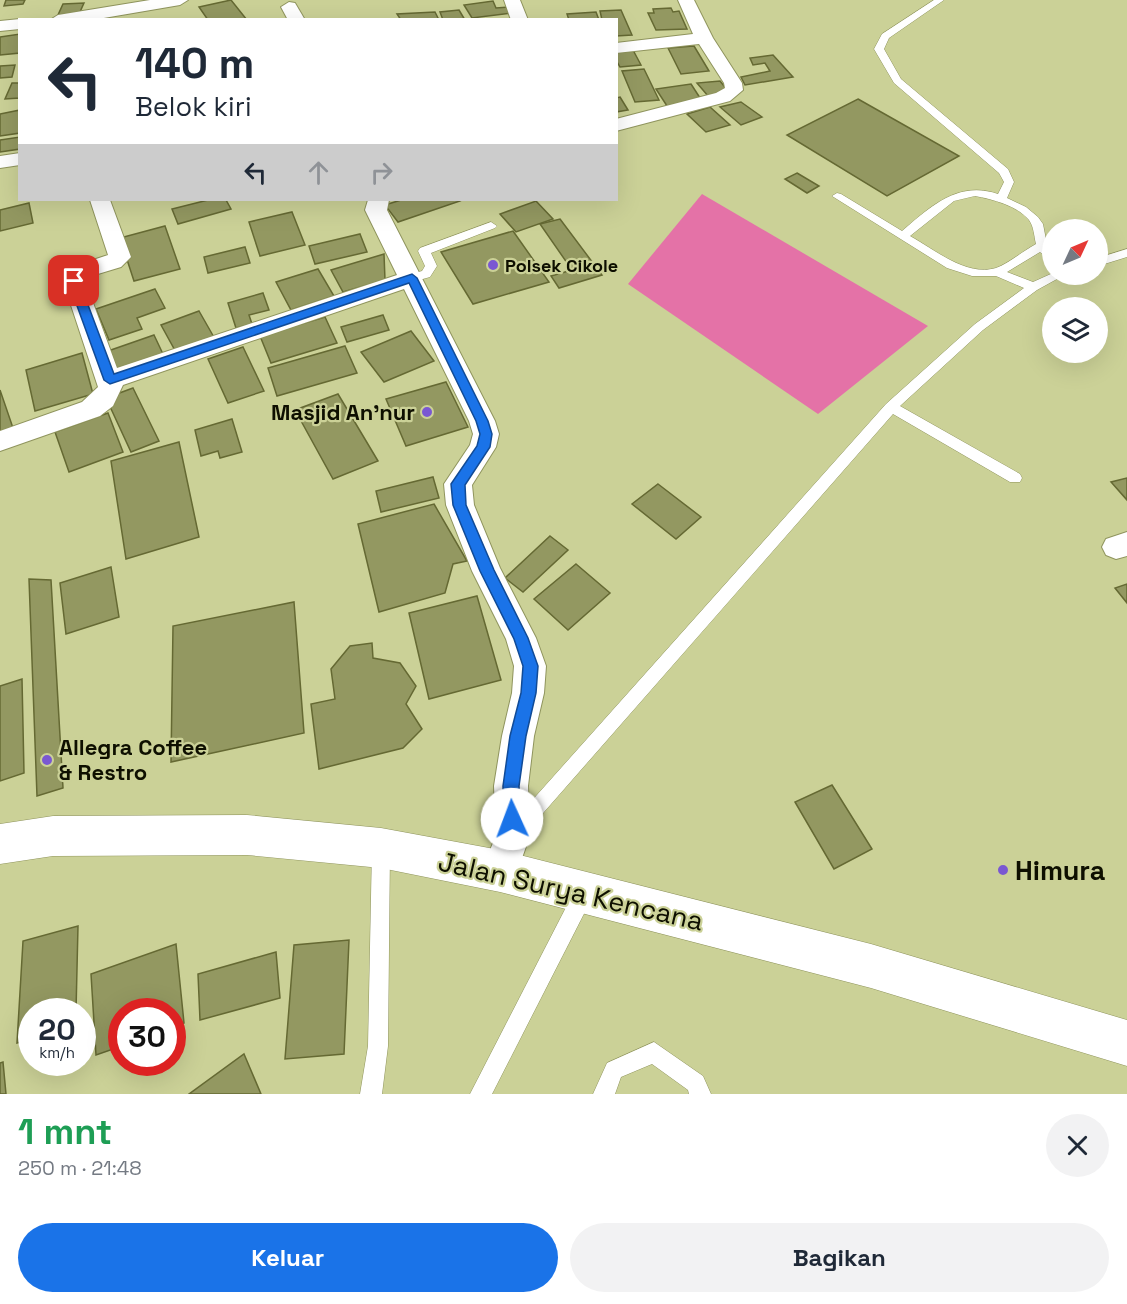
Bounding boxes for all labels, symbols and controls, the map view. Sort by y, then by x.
text: 140 m [135,37,254,90]
icon: left [36,42,114,120]
text: Belok kiri [135,89,252,124]
icon: left [239,156,272,189]
icon: ahead [302,156,335,189]
icon: right [365,156,398,189]
north arrow [1042,219,1108,285]
map controls [1042,219,1108,363]
place label: Polsek Cikole [505,254,618,277]
pin [48,255,99,306]
marker: Polsek Cikole [486,258,500,272]
icon: arrive [57,264,90,297]
button: layers [1042,297,1108,363]
place label: Masjid An’nur [271,398,415,426]
marker: Masjid An’nur [420,405,434,419]
place label: Allegra Coffee & Restro [59,733,207,786]
marker: Allegra Coffee & Restro [40,753,54,767]
position arrow [480,787,544,851]
street label: Jalan Surya Kencana [435,843,707,939]
place label: Himura [1015,853,1106,888]
marker: Himura [996,863,1010,877]
speed limit sign: 30 [108,998,186,1076]
text: 20 [38,1010,76,1049]
text: km/h [39,1043,75,1062]
text: 1 mnt [18,1109,112,1155]
button: close [1046,1114,1109,1177]
text: 250 m · 21:48 [18,1155,142,1181]
button: Keluar [18,1223,558,1292]
button: Bagikan [570,1223,1109,1292]

